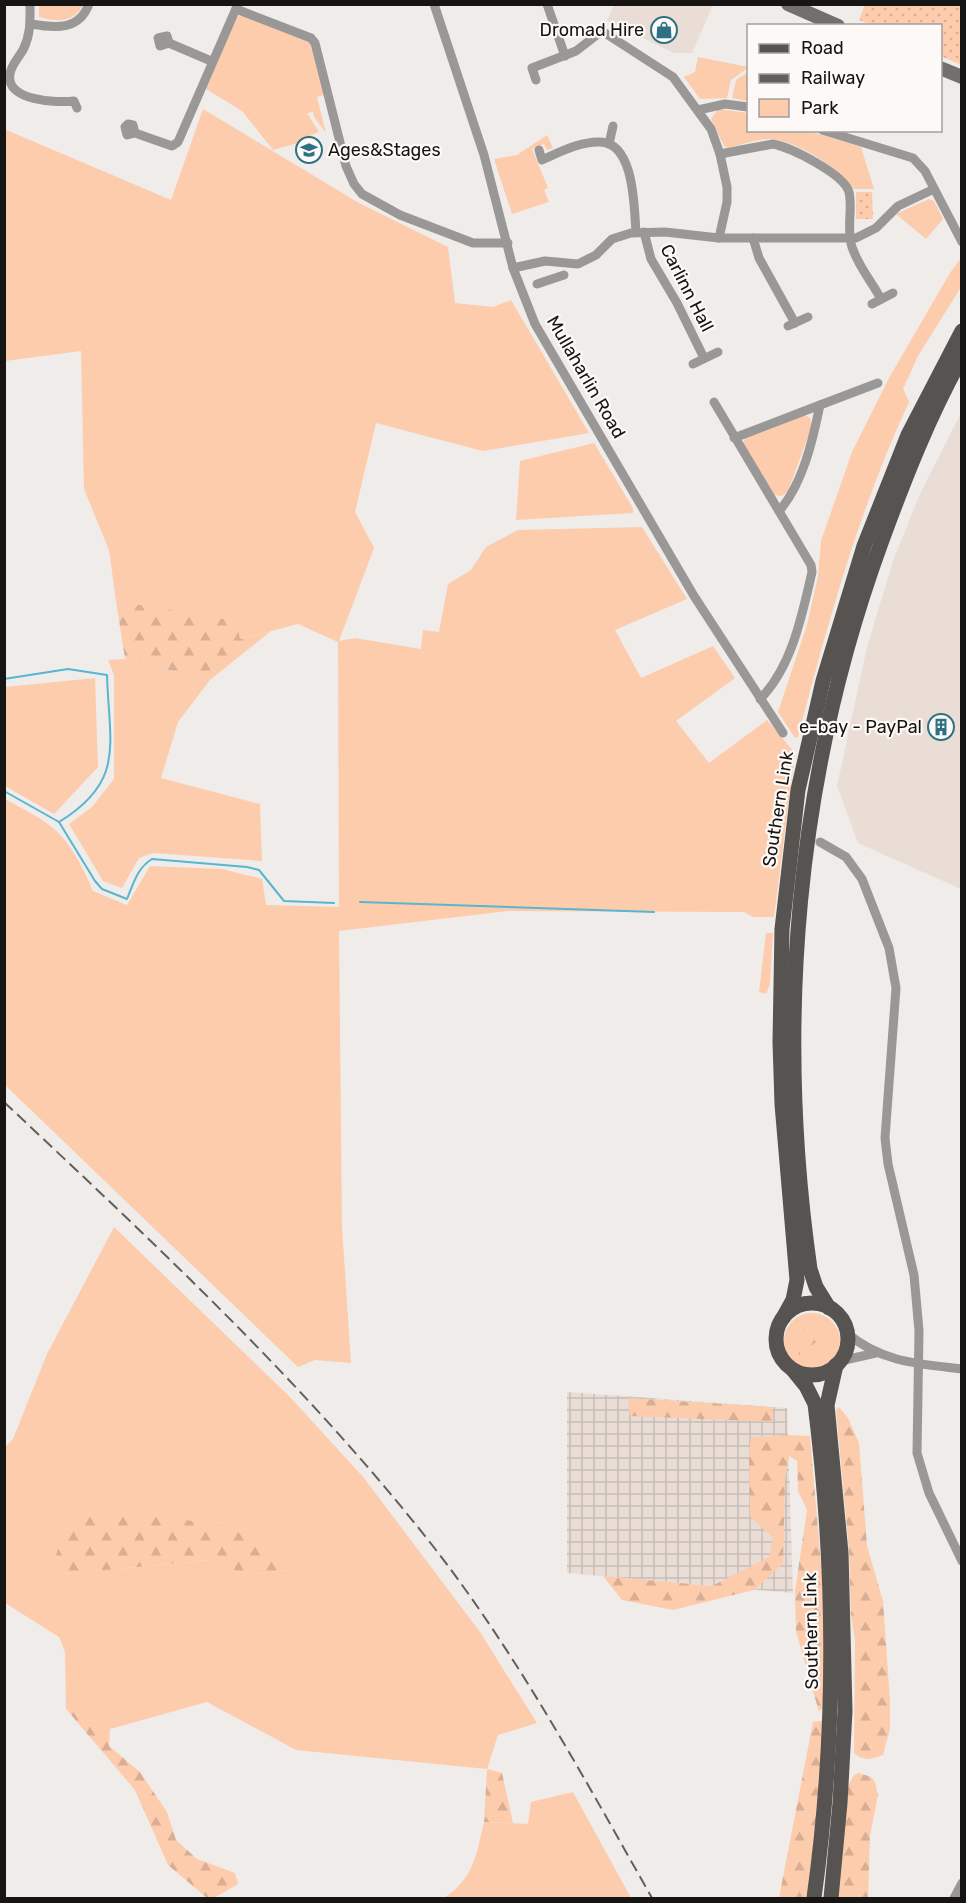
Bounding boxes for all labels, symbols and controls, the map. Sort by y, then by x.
shop icon: Dromad Hire [649,15,679,45]
place label: Dromad Hire [540,19,644,41]
legend [747,24,942,132]
text: Road [801,37,844,59]
text: Railway [801,67,865,89]
text: Park [801,97,839,119]
school or university icon: Ages&Stages [294,135,324,165]
place label: Ages&Stages [328,139,441,161]
street label: Carlinn Hall [656,241,718,335]
street label: Mullaharlin Road [542,312,630,442]
building icon: e-bay - PayPal [926,712,956,742]
place label: e-bay - PayPal [799,716,922,738]
street label: Southern Link [758,749,798,869]
street label: Southern Link [799,1571,823,1690]

